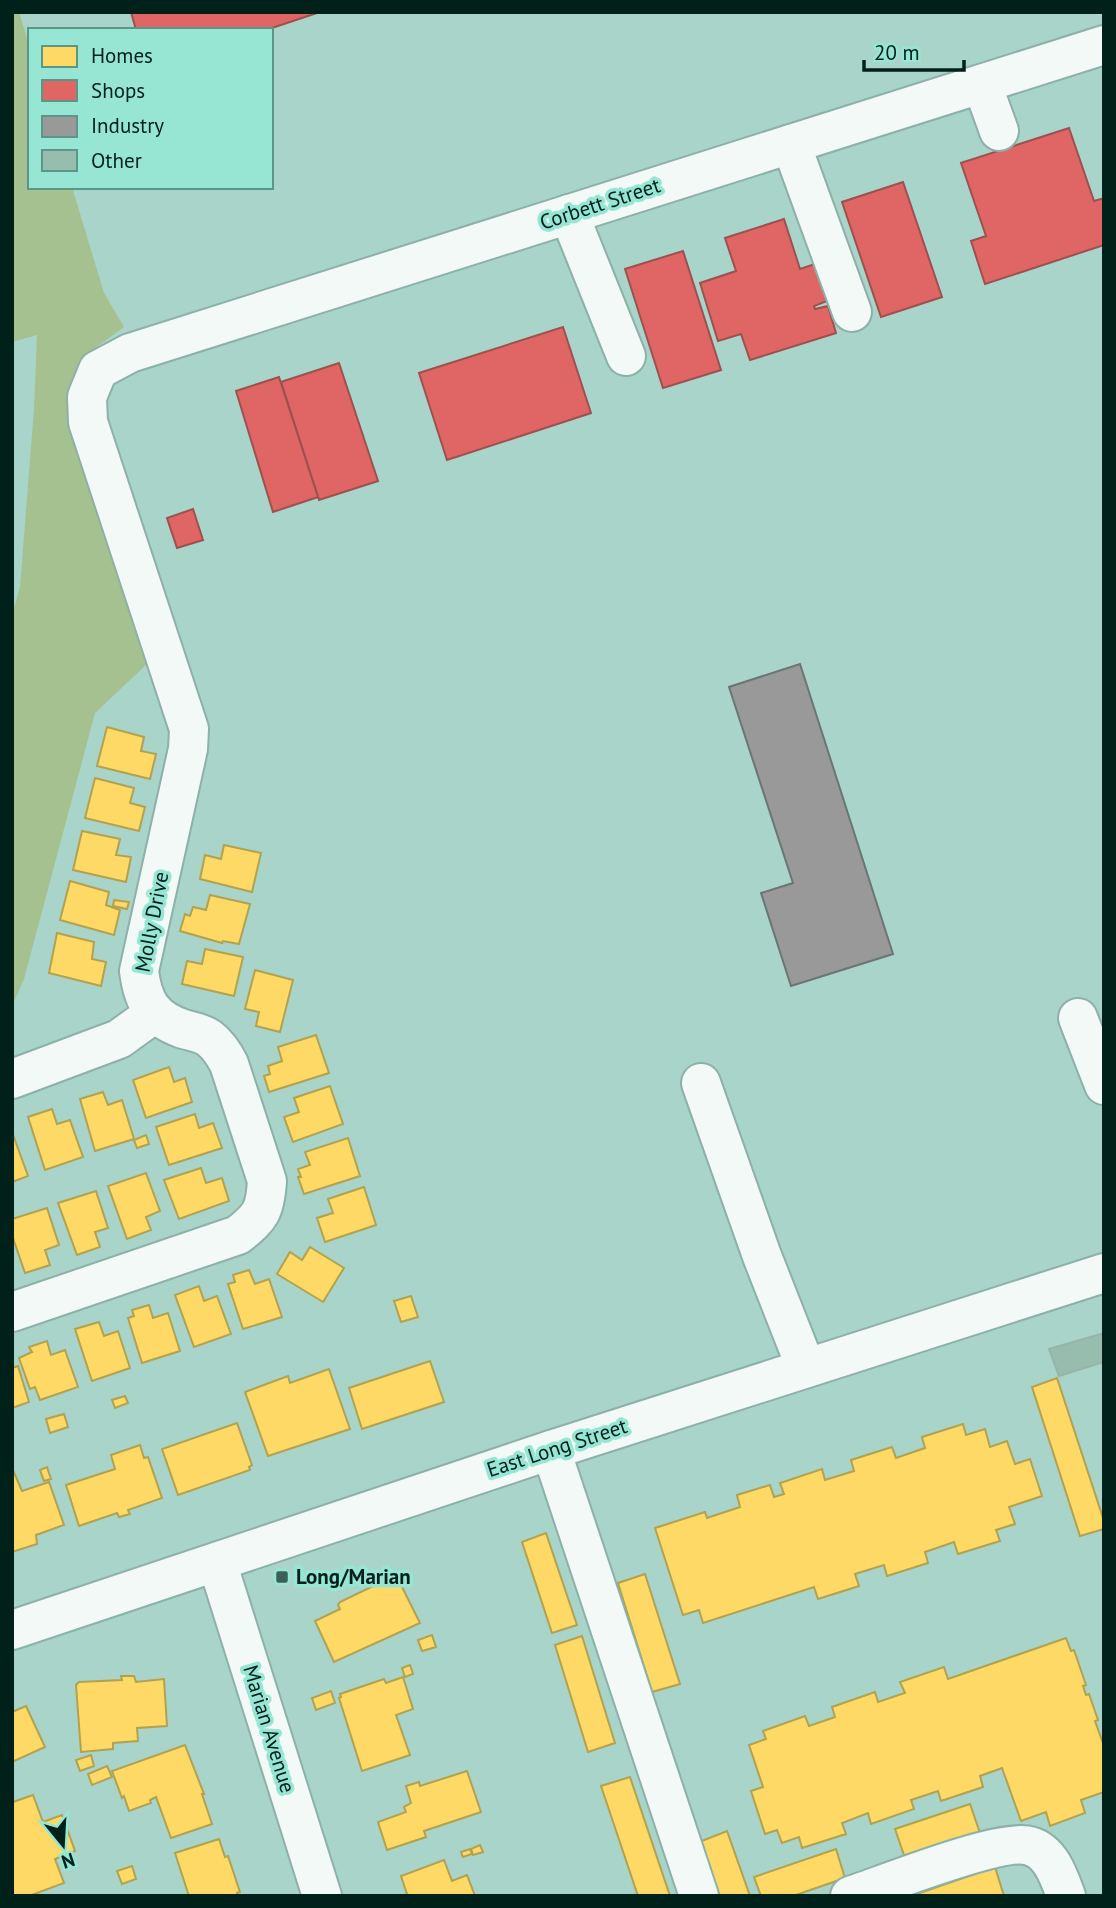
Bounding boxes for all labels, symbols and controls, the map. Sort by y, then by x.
legend [28,28,273,189]
scale bar [864,28,964,72]
text: 20 m [874,39,920,66]
text: Homes [91,42,153,69]
text: Shops [91,77,145,104]
text: Industry [91,112,164,139]
text: Other [91,147,142,174]
street label: Corbett Street [536,171,664,236]
street label: Molly Drive [129,869,174,974]
street label: East Long Street [483,1412,631,1483]
place label: Long/Marian [296,1563,411,1590]
marker: Long/Marian [274,1569,290,1585]
street label: Marian Avenue [237,1662,302,1796]
north arrow [28,1810,98,1880]
text: N [59,1848,78,1875]

